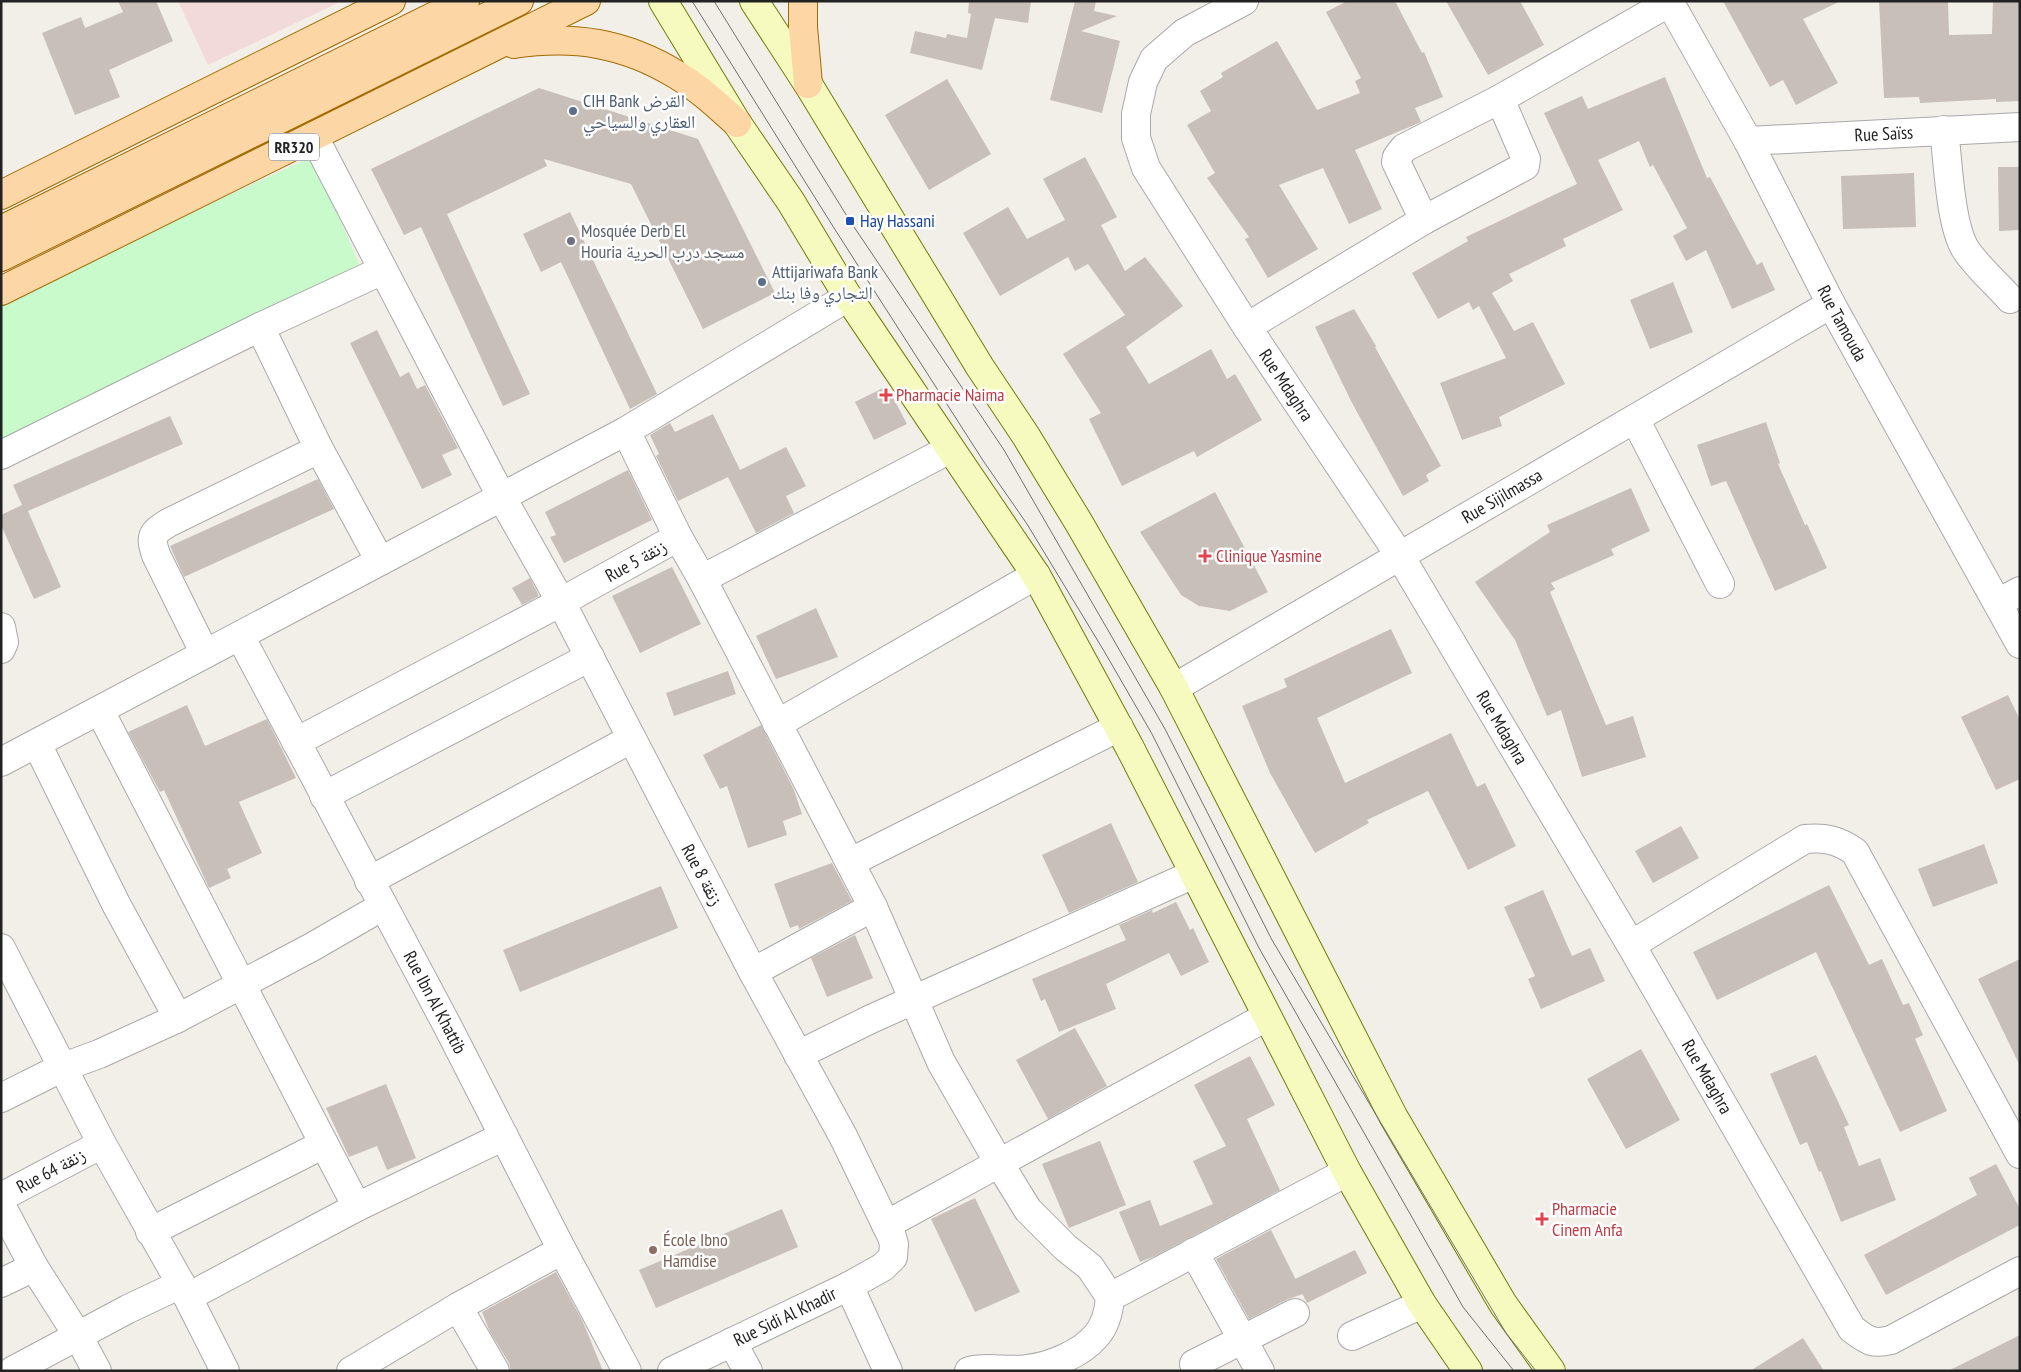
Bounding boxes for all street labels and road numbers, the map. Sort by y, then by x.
street label: Rue Saïss [1854,121,1914,147]
road number: RR320 [269,134,319,160]
street label: Rue Tamouda [1812,281,1873,365]
street label: Rue Mdaghra [1254,344,1319,425]
street label: Rue Sijilmassa [1457,463,1546,528]
street label: Rue 5 زنقة [601,534,671,587]
street label: Rue Mdaghra [1472,686,1533,769]
street label: Rue 8 زنقة [677,840,728,910]
street label: Rue Ibn Al Khattib [399,947,472,1058]
street label: Rue Mdaghra [1677,1035,1738,1118]
street label: Rue 64 زنقة [12,1143,89,1198]
street label: Rue Sidi Al Khadir [730,1282,840,1351]

